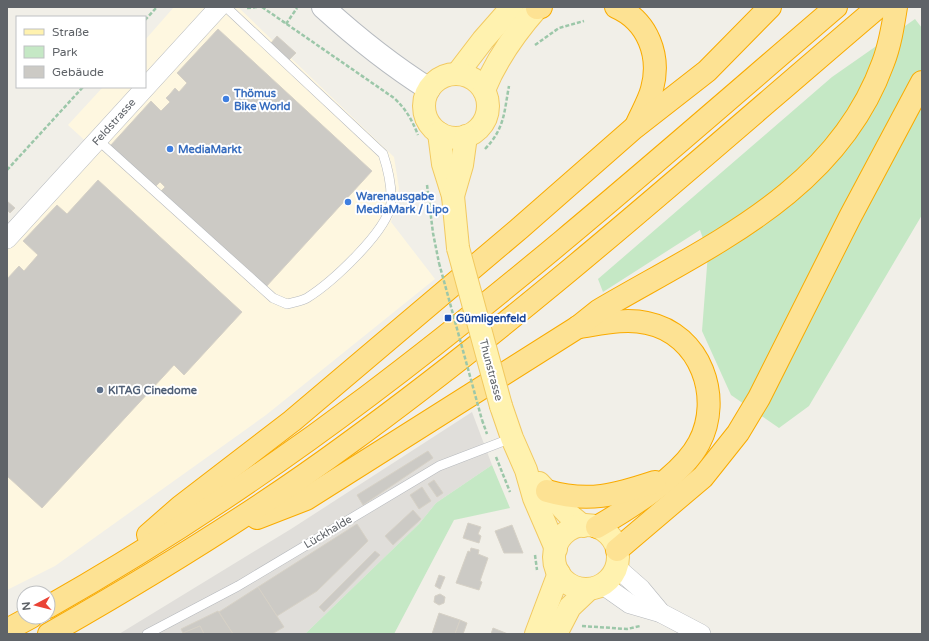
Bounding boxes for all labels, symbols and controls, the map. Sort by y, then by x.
legend [16,16,146,88]
text: Straße [52,25,89,39]
text: Park [52,45,78,59]
text: Gebäude [52,65,104,79]
place label: Thömus Bike World [233,87,291,113]
marker: Thömus Bike World [221,94,231,104]
street label: Feldstrasse [90,96,138,148]
place label: MediaMarkt [178,143,242,156]
marker: MediaMarkt [165,144,175,154]
place label: Warenausgabe MediaMark / Lipo [356,190,449,217]
marker: Warenausgabe MediaMark / Lipo [343,197,353,207]
place label: Gümligenfeld [456,312,526,326]
marker: Gümligenfeld [443,313,453,323]
street label: Thunstrasse [477,338,505,402]
place label: KITAG Cinedome [108,384,198,397]
marker: KITAG Cinedome [95,385,105,395]
street label: Lückhalde [302,513,354,551]
north arrow [16,585,56,625]
text: N [20,601,34,611]

